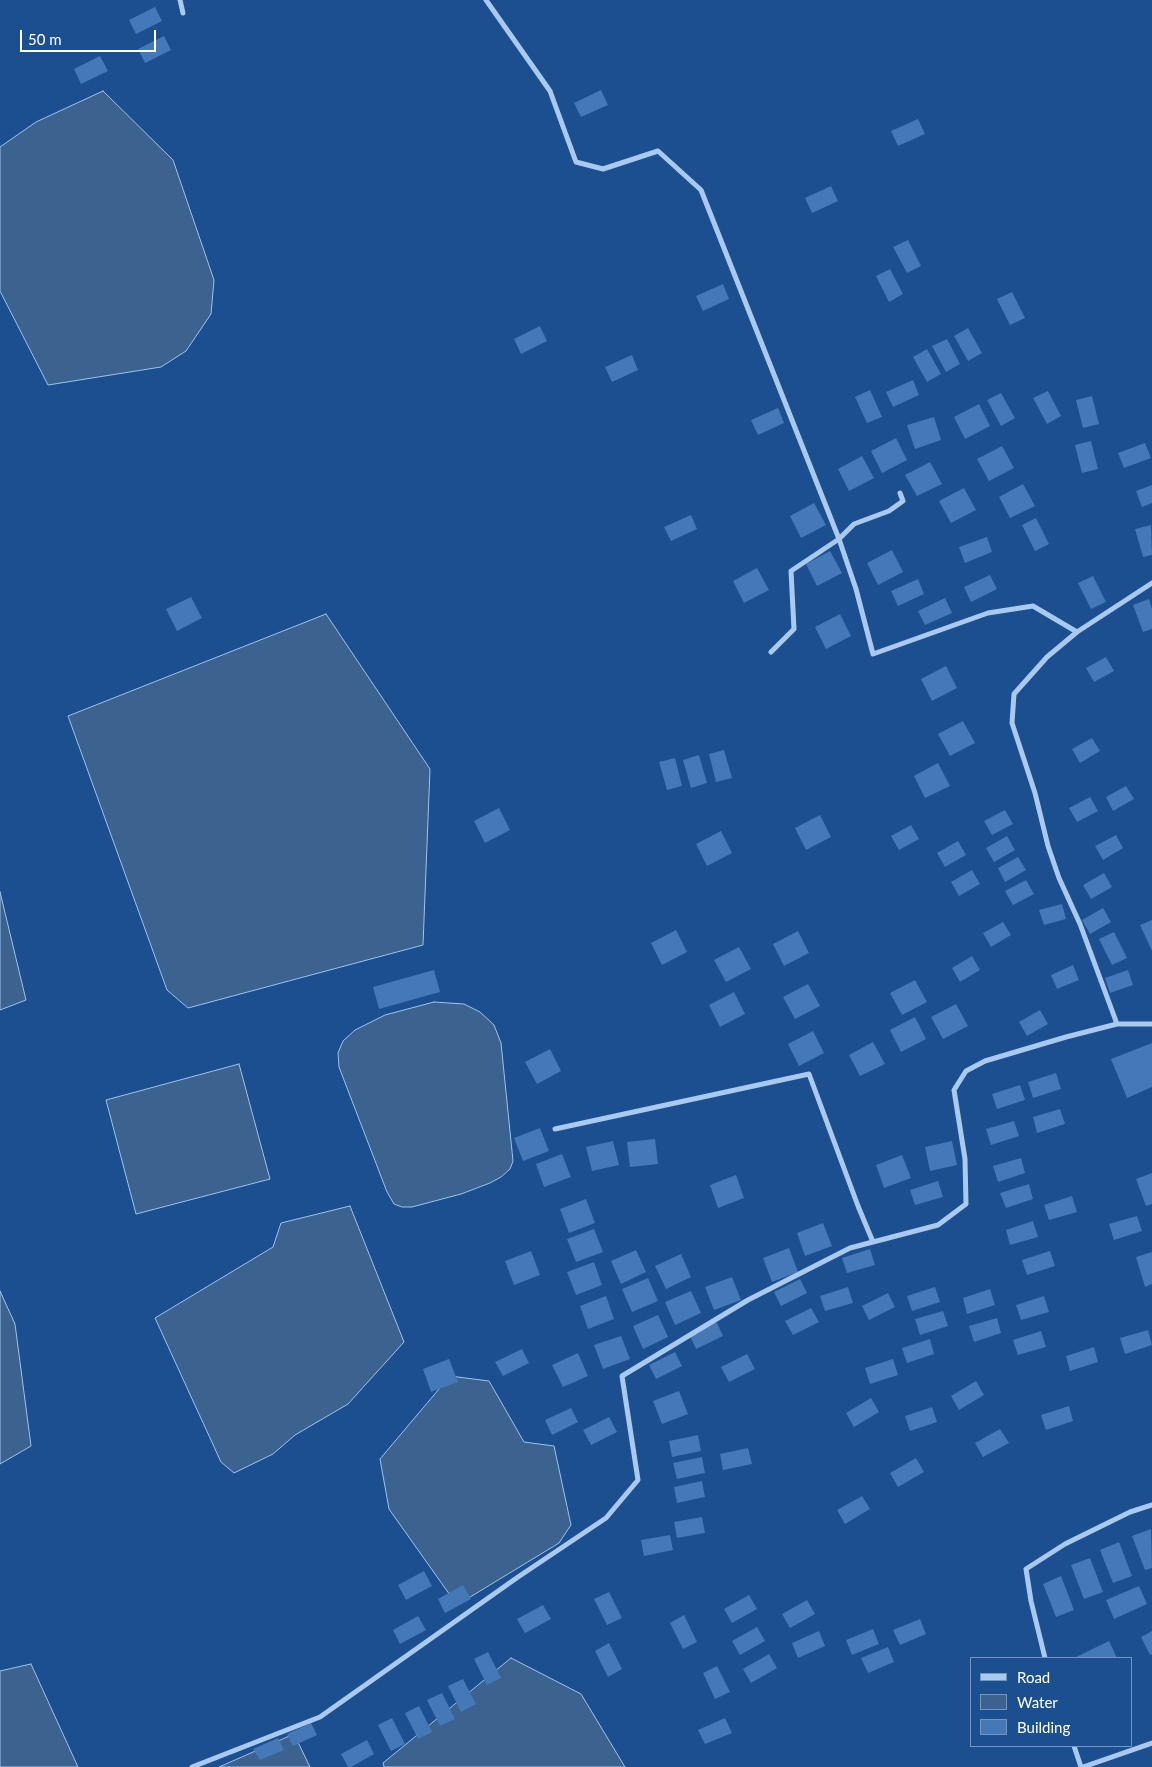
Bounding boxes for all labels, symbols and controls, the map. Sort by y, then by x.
scale bar [22,20,159,52]
text: 50 m [28,30,62,48]
legend [970,1657,1132,1747]
text: Road [1017,1668,1050,1686]
text: Water [1017,1693,1058,1711]
text: Building [1017,1718,1070,1736]

